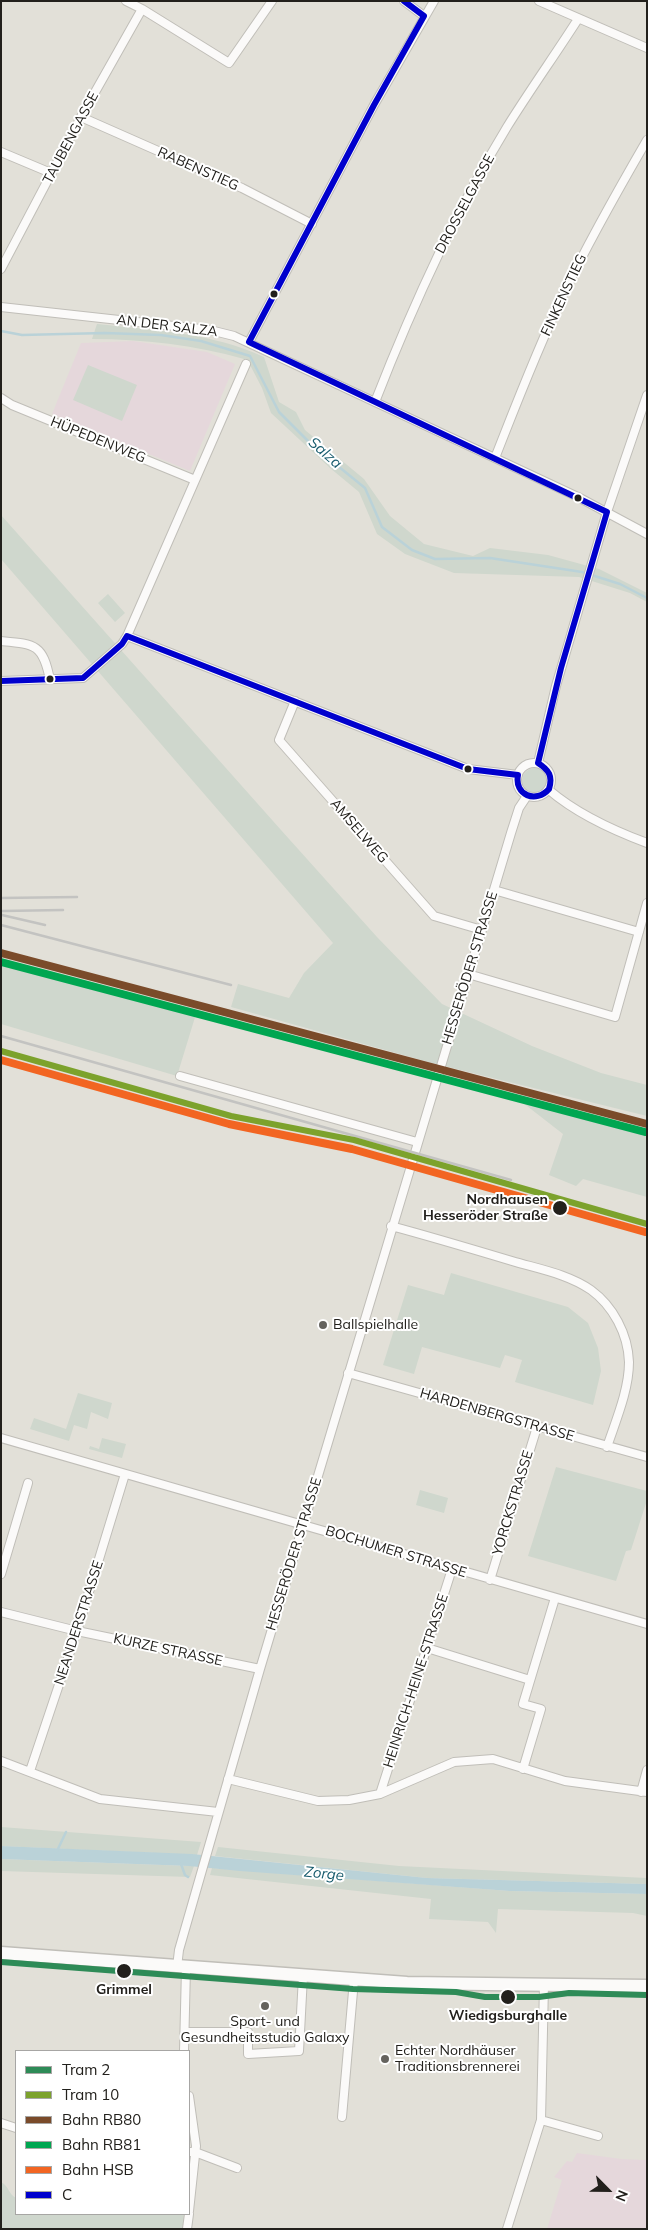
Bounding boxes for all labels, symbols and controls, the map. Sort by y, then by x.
street label: TAUBENGASSE [40,89,102,187]
street label: RABENSTIEG [155,144,241,194]
street label: DROSSELGASSE [432,152,498,256]
street label: FINKENSTIEG [538,251,590,339]
unlabelled marker [269,289,279,299]
street label: AN DER SALZA [116,311,218,341]
street label: HÜPEDENWEG [48,413,148,467]
water label: Salza [305,434,345,472]
unlabelled marker [573,493,583,503]
unlabelled marker [45,674,55,684]
unlabelled marker [463,764,473,774]
street label: AMSELWEG [327,795,391,867]
street label: HESSERÖDER STRASSE [439,889,501,1047]
place label: Nordhausen Hesseröder Straße [423,1192,548,1224]
marker: Nordhausen Hesseröder Straße [551,1199,569,1217]
place label: Ballspielhalle [333,1317,418,1333]
marker: Ballspielhalle [317,1319,329,1331]
street label: HARDENBERGSTRASSE [418,1385,576,1445]
street label: YORCKSTRASSE [489,1449,537,1557]
street label: HESSERÖDER STRASSE [263,1475,325,1633]
street label: BOCHUMER STRASSE [323,1523,469,1581]
street label: NEANDERSTRASSE [51,1559,107,1687]
street label: HEINRICH-HEINE-STRASSE [380,1592,452,1770]
street label: KURZE STRASSE [112,1630,224,1670]
water label: Zorge [303,1863,345,1885]
marker: Grimmel [115,1962,133,1980]
place label: Grimmel [96,1982,152,1998]
marker: Wiedigsburghalle [499,1988,517,2006]
marker: Sport- und Gesundheitsstudio Galaxy [259,2000,271,2012]
place label: Wiedigsburghalle [449,2008,567,2024]
place label: Sport- und Gesundheitsstudio Galaxy [181,2014,349,2046]
place label: Echter Nordhäuser Traditionsbrennerei [395,2043,520,2076]
legend [15,2050,190,2215]
marker: Echter Nordhäuser Traditionsbrennerei [379,2053,391,2065]
text: Tram 2 [62,2060,110,2079]
text: Tram 10 [62,2085,119,2104]
text: Bahn RB80 [62,2110,141,2129]
text: Bahn RB81 [62,2135,141,2154]
text: Bahn HSB [62,2160,134,2179]
north arrow [583,2165,633,2215]
text: C [62,2185,72,2204]
text: N [611,2187,632,2204]

